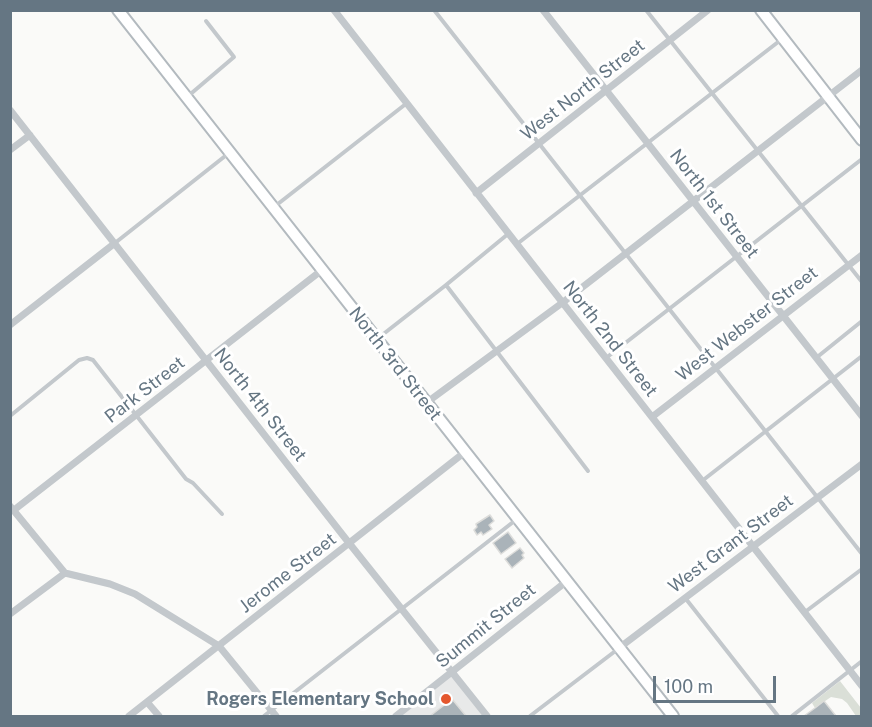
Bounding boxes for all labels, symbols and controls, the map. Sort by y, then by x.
street label: West North Street [517,35,649,145]
street label: North 1st Street [665,145,763,263]
street label: West Webster Street [672,262,822,386]
street label: North 2nd Street [558,277,662,401]
street label: North 3rd Street [344,303,446,425]
street label: North 4th Street [209,344,311,466]
street label: Park Street [101,352,189,428]
street label: West Grant Street [664,490,798,598]
street label: Jerome Street [235,528,341,618]
street label: Summit Street [432,579,540,673]
scale bar [656,664,779,702]
text: 100 m [664,676,713,697]
place label: Rogers Elementary School [206,688,434,710]
marker: Rogers Elementary School [439,692,453,706]

